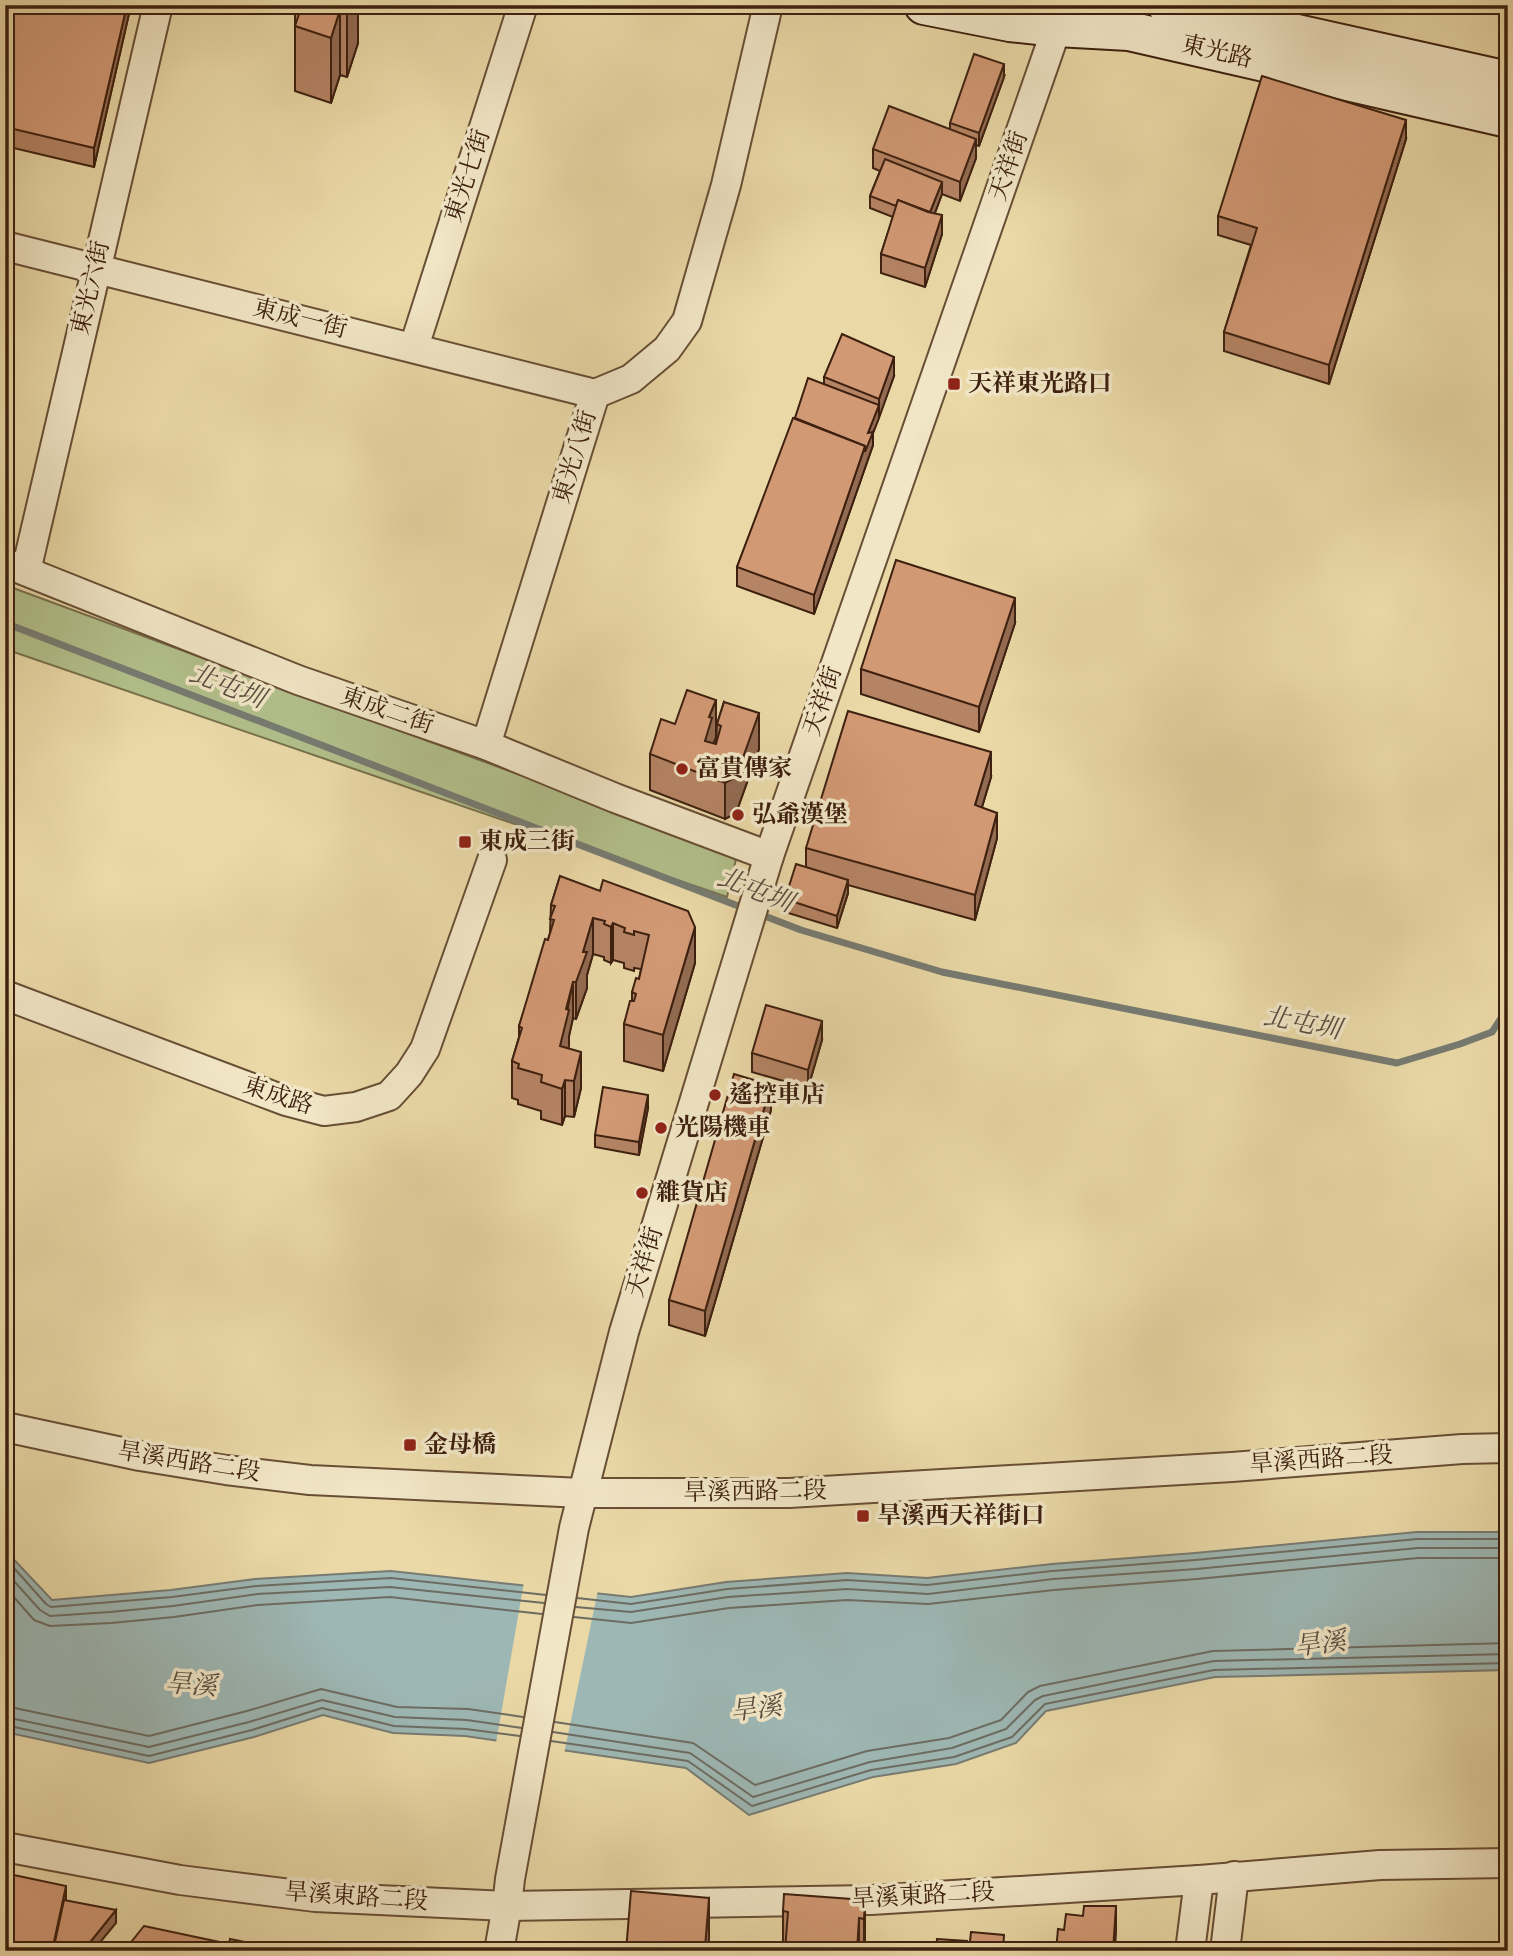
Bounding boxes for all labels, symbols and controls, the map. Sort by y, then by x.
street label: 東光路 [1179,29,1255,75]
street label: 東光七街 [439,126,497,226]
street label: 天祥街 [983,127,1035,205]
street label: 東光六街 [66,238,116,338]
street label: 東成一街 [250,293,350,345]
place label: 天祥東光路口 [968,369,1112,399]
marker: 天祥東光路口 [946,376,962,392]
street label: 東光八街 [547,407,603,507]
water label: 北屯圳 [185,657,273,716]
street label: 天祥街 [797,662,849,740]
street label: 東成二街 [337,681,437,741]
place label: 富貴傳家 [696,754,792,784]
marker: 富貴傳家 [674,761,690,777]
place label: 弘爺漢堡 [752,800,848,830]
marker: 弘爺漢堡 [730,807,746,823]
place label: 東成三街 [479,827,575,857]
marker: 東成三街 [457,834,473,850]
water label: 北屯圳 [713,861,801,920]
water label: 北屯圳 [1261,1000,1347,1047]
street label: 東成路 [239,1071,317,1121]
place label: 遙控車店 [729,1080,825,1110]
marker: 遙控車店 [707,1087,723,1103]
place label: 光陽機車 [675,1113,771,1143]
marker: 光陽機車 [653,1120,669,1136]
place label: 雜貨店 [656,1178,728,1208]
marker: 雜貨店 [634,1185,650,1201]
street label: 天祥街 [620,1223,670,1301]
place label: 金母橋 [424,1430,496,1460]
street label: 旱溪西路二段 [116,1436,262,1488]
marker: 金母橋 [402,1437,418,1453]
street label: 旱溪西路二段 [1248,1440,1394,1480]
street label: 旱溪西路二段 [683,1476,827,1508]
place label: 旱溪西天祥街口 [877,1501,1045,1531]
marker: 旱溪西天祥街口 [855,1508,871,1524]
water label: 旱溪 [1292,1625,1351,1663]
water label: 旱溪 [164,1667,221,1703]
water label: 旱溪 [728,1690,787,1728]
street label: 旱溪東路二段 [283,1877,429,1917]
street label: 旱溪東路二段 [850,1877,996,1915]

